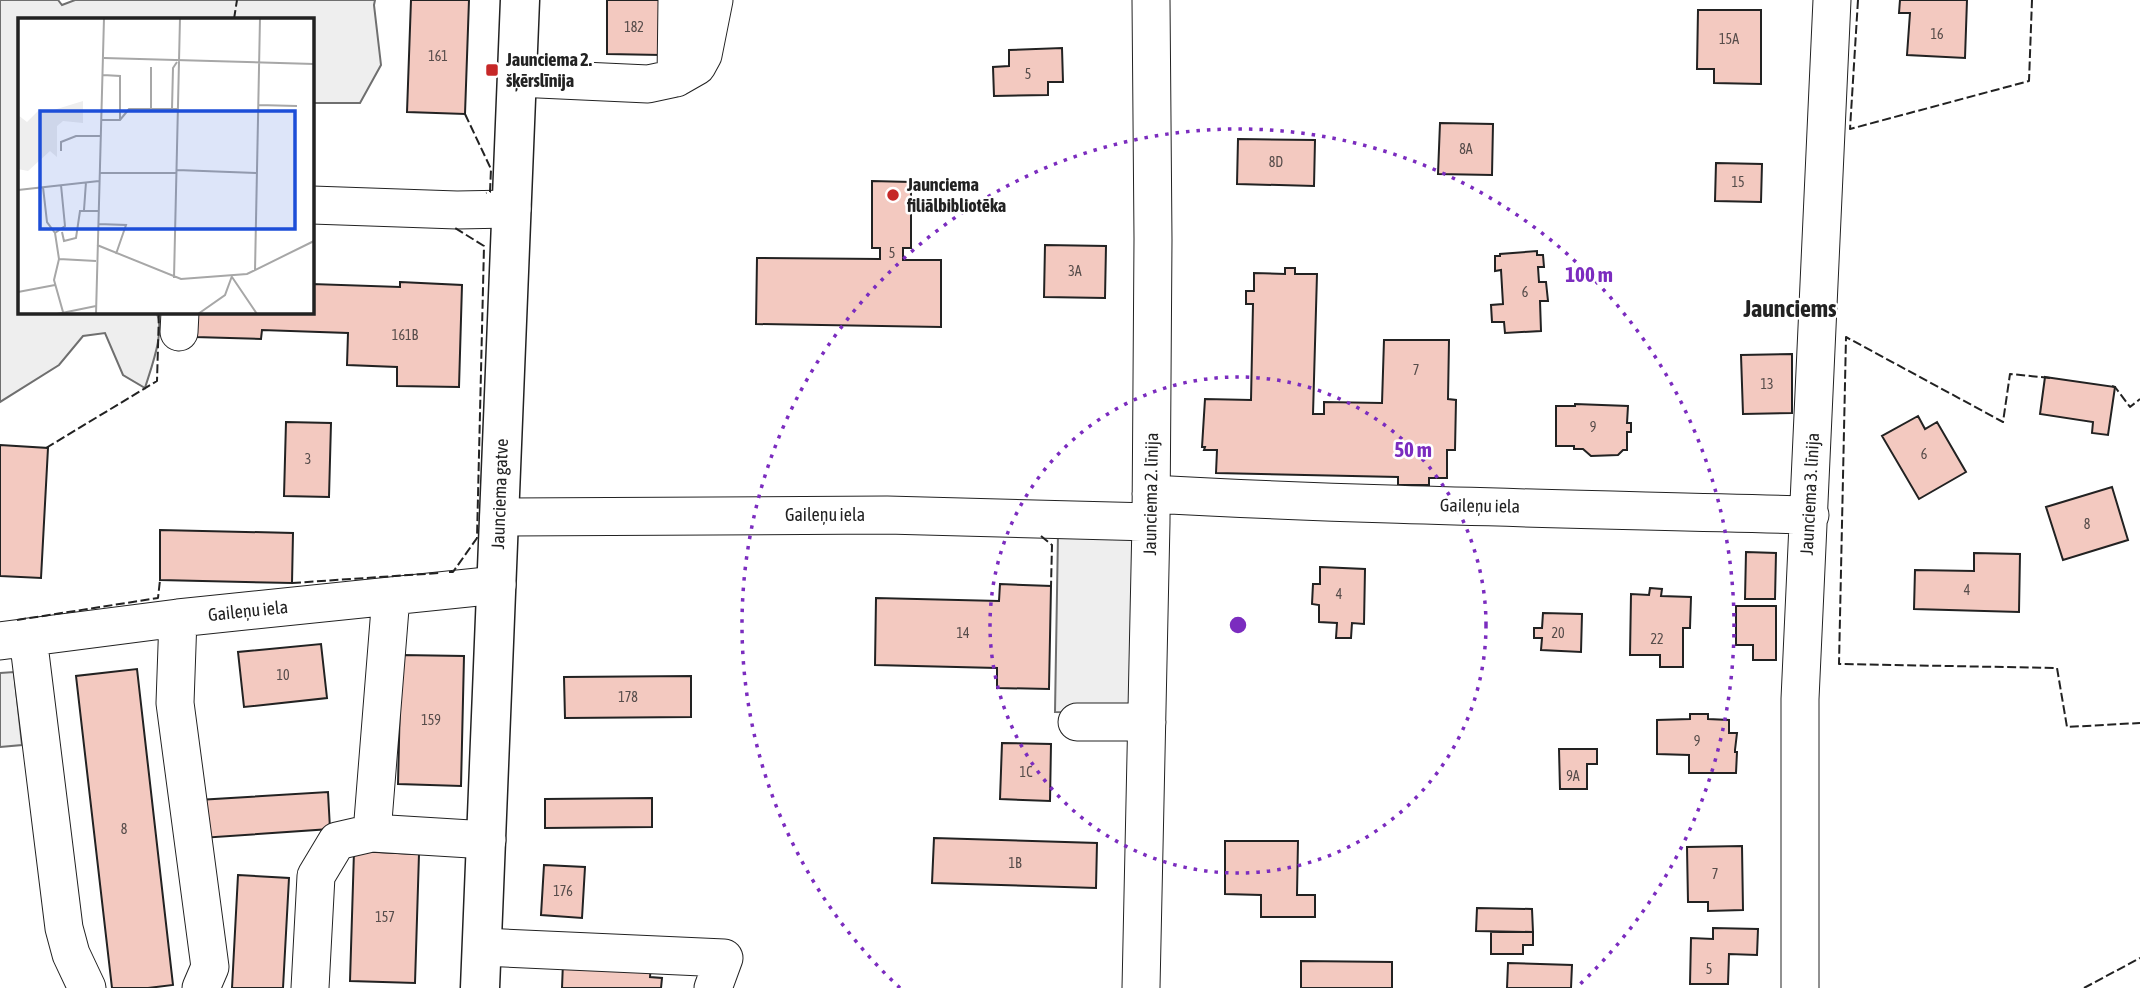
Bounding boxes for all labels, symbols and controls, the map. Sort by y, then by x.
inset map [18,18,313,313]
house number: 182 [624,19,644,35]
house number: 16 [1930,26,1944,42]
house number: 15A [1719,31,1739,47]
house number: 161 [428,48,448,64]
place label: Jaunciema 2. šķērslīnija [505,49,592,92]
marker: Jaunciema 2. šķērslīnija [484,62,500,78]
house number: 5 [1025,66,1031,82]
house number: 8A [1459,141,1473,157]
house number: 8D [1269,154,1283,170]
place label: Jaunciema filiālbibliotēka [906,174,1006,216]
house number: 15 [1731,174,1745,190]
marker: Jaunciema filiālbibliotēka [885,187,901,203]
house number: 5 [889,245,895,261]
text: 100 m [1565,262,1613,286]
house number: 3A [1068,263,1082,279]
house number: 6 [1522,284,1529,300]
district label: Jaunciems [1742,295,1837,322]
house number: 161B [392,327,419,343]
house number: 7 [1413,362,1419,378]
house number: 13 [1760,376,1774,392]
house number: 9 [1590,419,1596,435]
street label: Jaunciema 2. līnija [1139,432,1162,556]
street label: Jaunciema 3. līnija [1796,432,1823,556]
text: 50 m [1394,437,1432,461]
street label: Jaunciema gatve [487,438,512,550]
house number: 6 [1921,446,1928,462]
house number: 3 [305,451,311,467]
street label: Gaileņu iela [1440,494,1520,517]
street label: Gaileņu iela [785,504,865,525]
house number: 8 [2084,516,2091,532]
house number: 4 [1964,582,1971,598]
house number: 4 [1336,586,1343,602]
street label: Gaileņu iela [207,596,289,625]
centre of rings [1226,613,1250,637]
house number: 14 [956,625,970,641]
house number: 20 [1551,625,1565,641]
house number: 22 [1650,631,1664,647]
house number: 10 [276,667,290,683]
house number: 178 [618,689,638,705]
house number: 159 [421,712,441,728]
house number: 9 [1694,733,1700,749]
house number: 1C [1020,764,1033,780]
house number: 9A [1566,768,1580,784]
house number: 8 [121,821,128,837]
house number: 1B [1008,855,1022,871]
house number: 7 [1712,866,1718,882]
house number: 176 [553,883,573,899]
house number: 157 [375,909,395,925]
house number: 5 [1706,961,1712,977]

